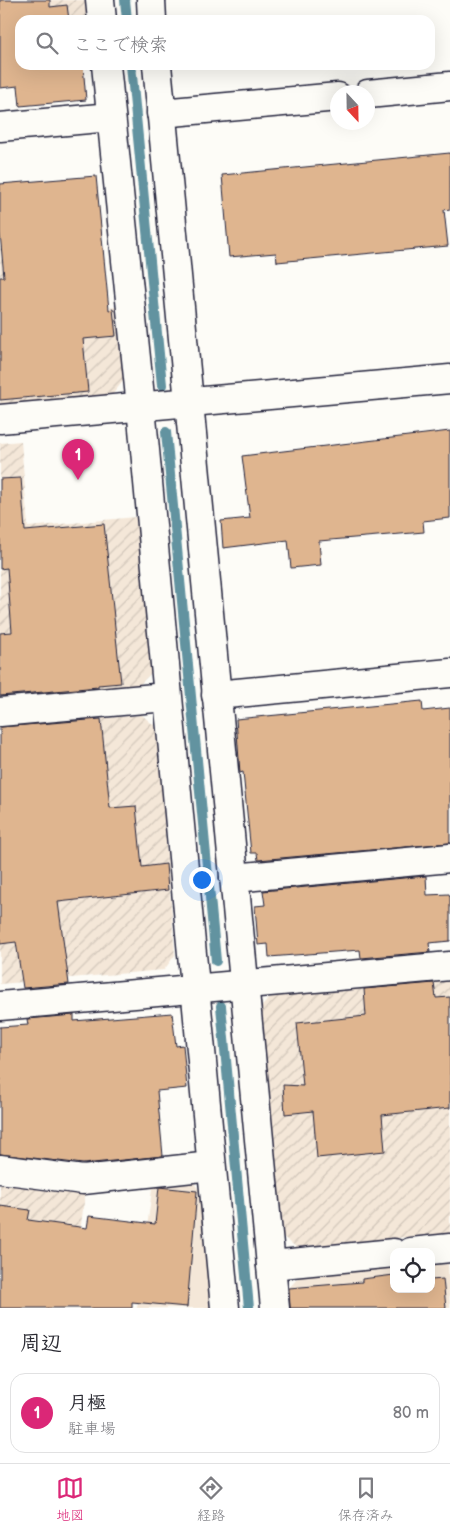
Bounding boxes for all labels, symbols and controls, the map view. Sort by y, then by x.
search box [15,15,435,70]
icon: search [33,29,61,57]
text: ここで検索 [73,34,168,57]
north arrow [330,85,375,130]
pin: 1 [62,439,94,480]
your location [189,867,215,893]
map controls [390,1248,435,1293]
button: locate [390,1248,435,1293]
text: 周辺 [20,1331,62,1356]
text: 月極 [68,1392,106,1415]
text: 1 [34,1404,40,1423]
text: 80 m [393,1404,429,1423]
text: 駐車場 [68,1420,116,1439]
tab: 地図 [56,1474,84,1524]
tab: 経路 [197,1474,225,1524]
tab: 保存済み [338,1474,394,1524]

